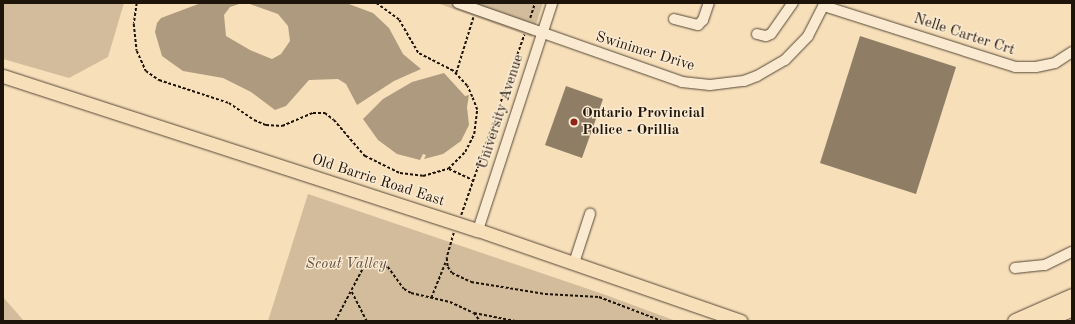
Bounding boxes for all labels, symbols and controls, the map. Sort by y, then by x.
street label: Nelle Carter Crt [911,10,1017,60]
street label: Swinimer Drive [593,28,697,76]
street label: University Avenue [474,52,528,172]
place label: Ontario Provincial Police - Orillia [582,104,705,139]
marker: Ontario Provincial Police - Orillia [569,117,579,127]
street label: Old Barrie Road East [309,151,447,211]
park label: Scout Valley [306,256,386,274]

